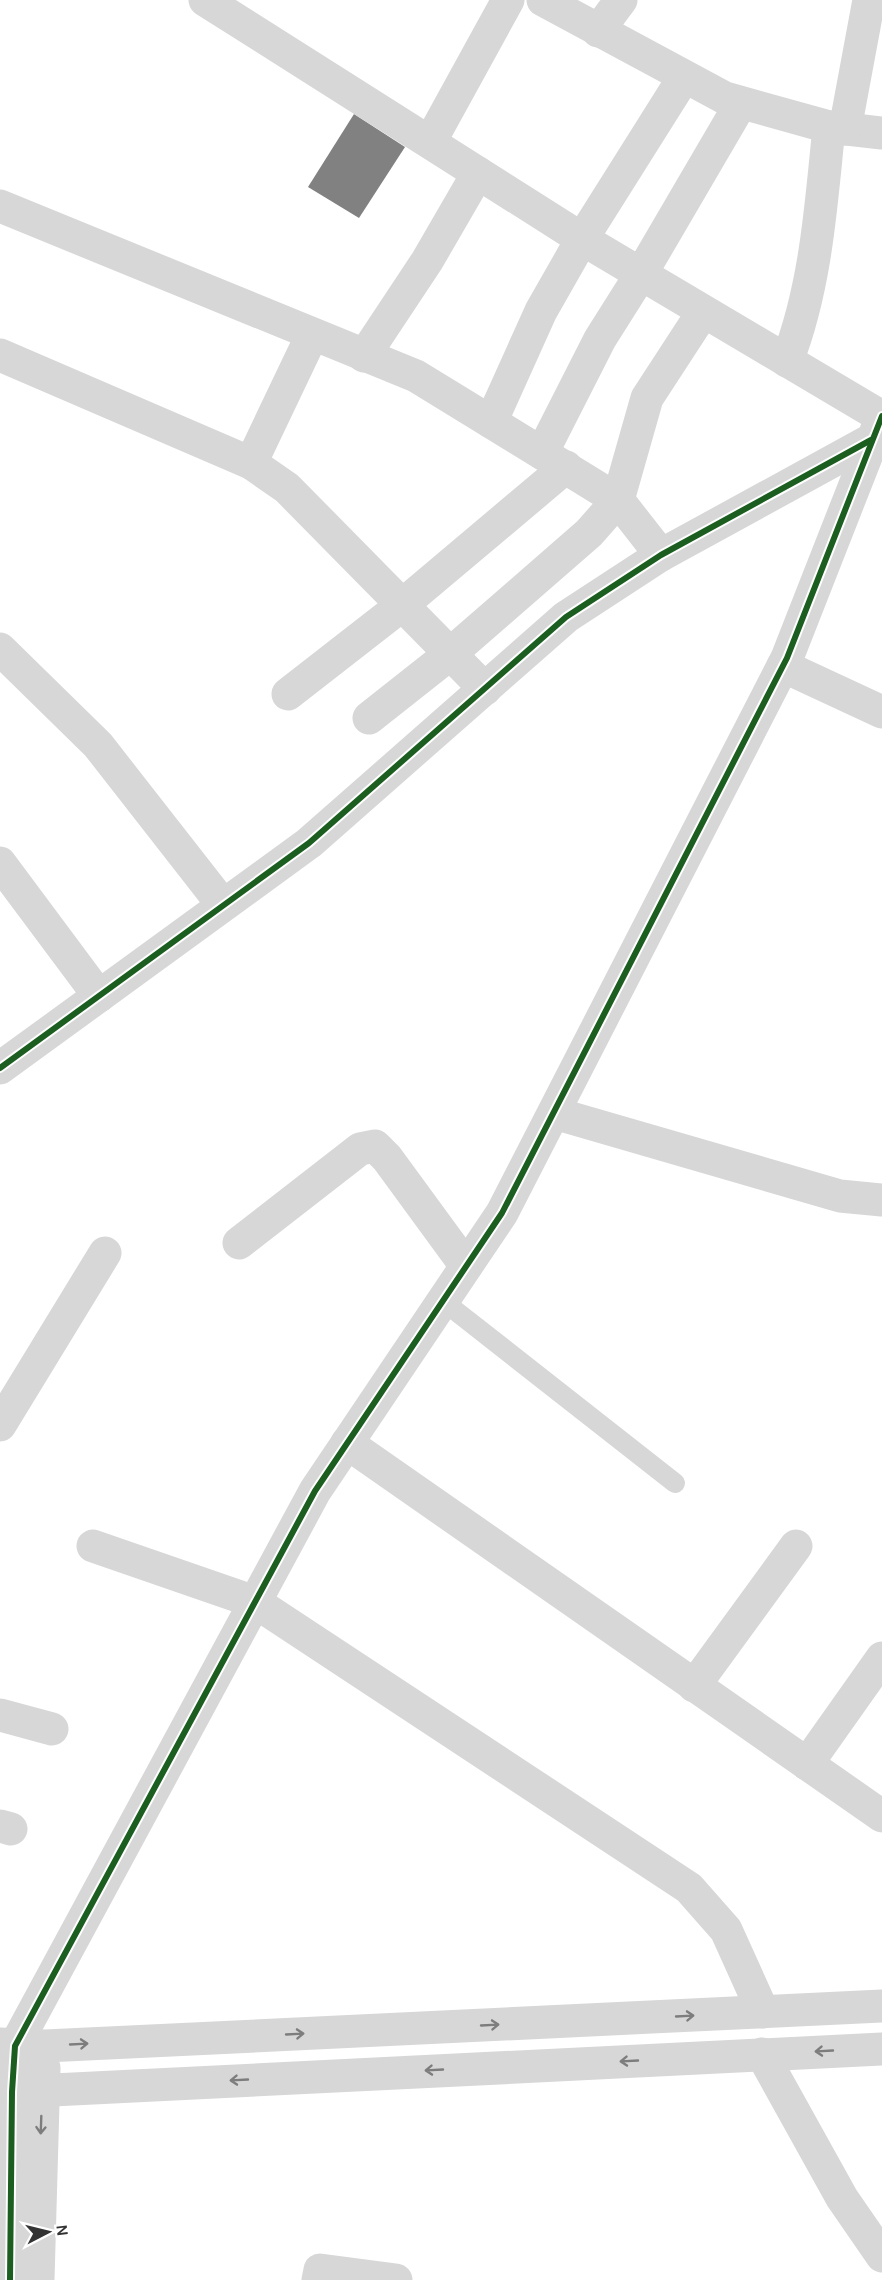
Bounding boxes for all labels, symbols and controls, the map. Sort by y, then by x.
one-way arrow [674,2010,694,2021]
one-way arrow [479,2019,499,2030]
one-way arrow [284,2029,304,2040]
one-way arrow [69,2039,89,2050]
one-way arrow [814,2046,834,2057]
one-way arrow [619,2055,639,2066]
one-way arrow [425,2065,445,2076]
one-way arrow [230,2074,250,2085]
one-way arrow [35,2115,47,2135]
north arrow [18,2202,78,2262]
text: N [52,2223,73,2237]

